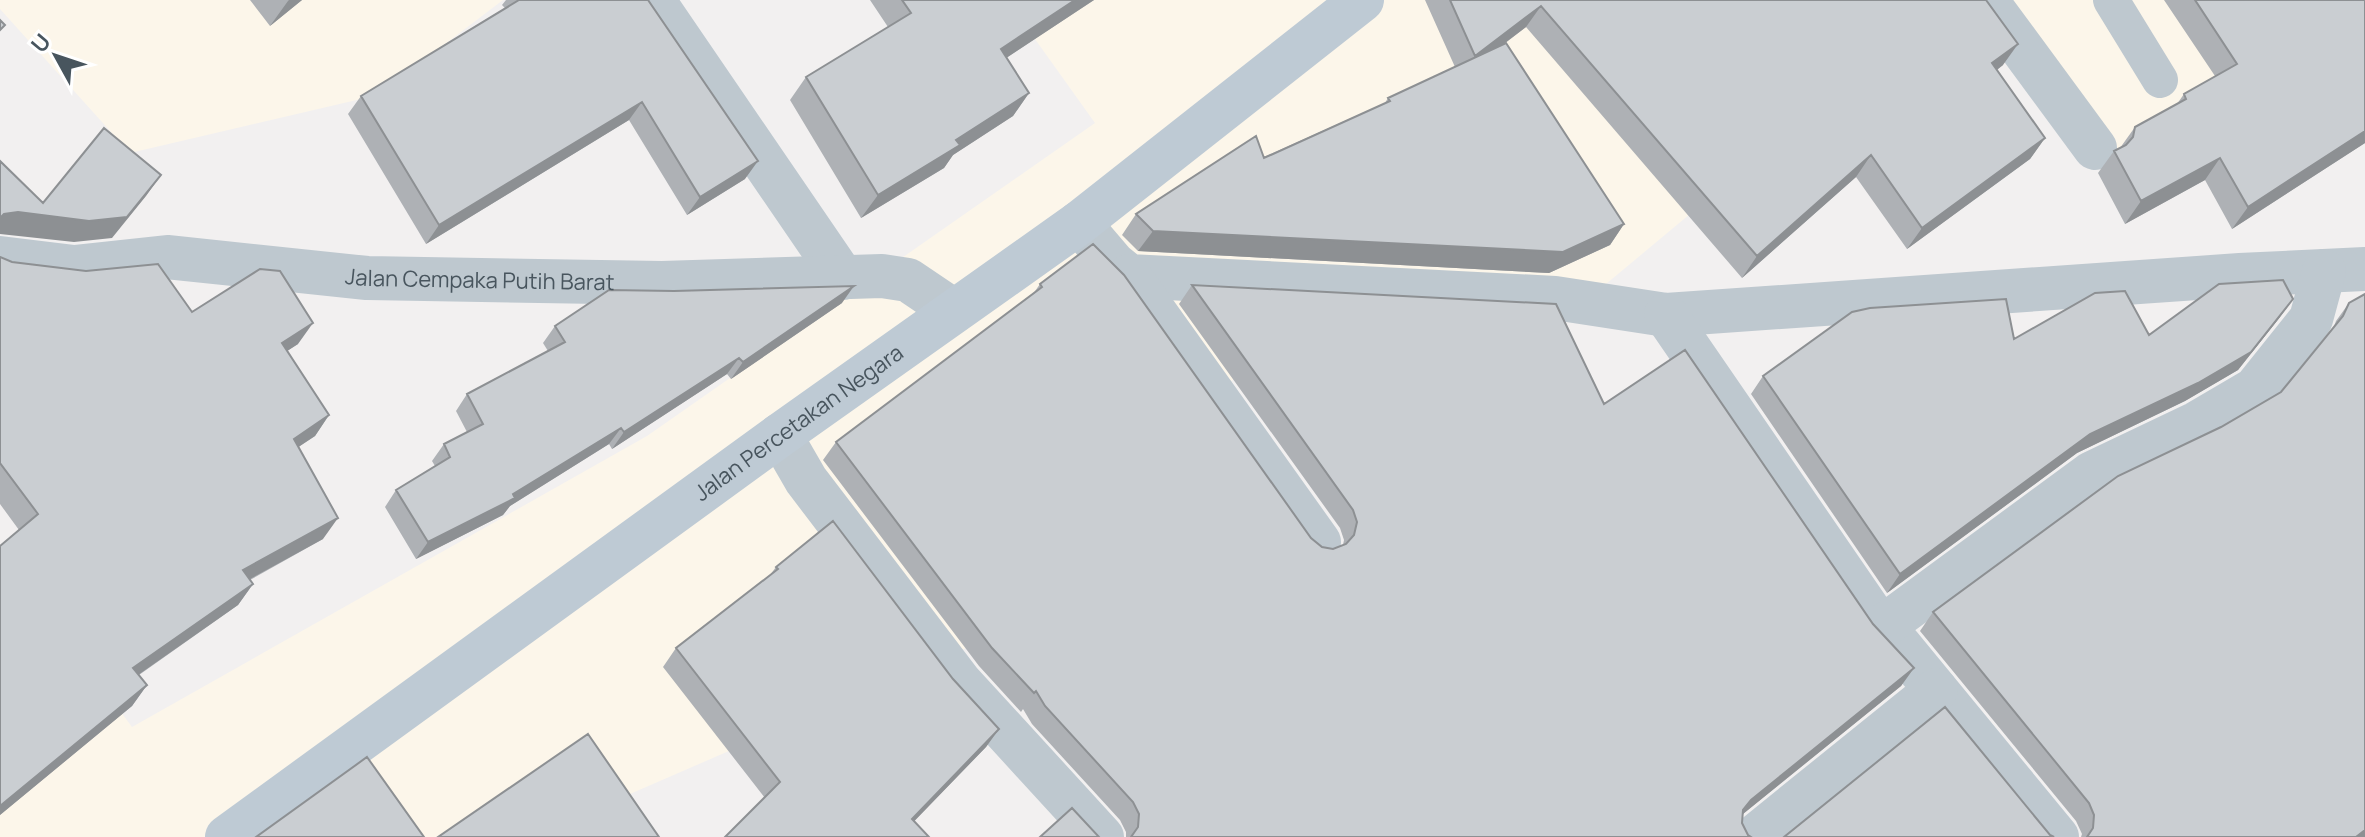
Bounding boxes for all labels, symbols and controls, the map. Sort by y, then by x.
north arrow [16,16,96,96]
text: U [24,27,57,59]
street label: Jalan Cempaka Putih Barat [344,261,615,297]
street label: Jalan Percetakan Negara [688,337,909,508]

